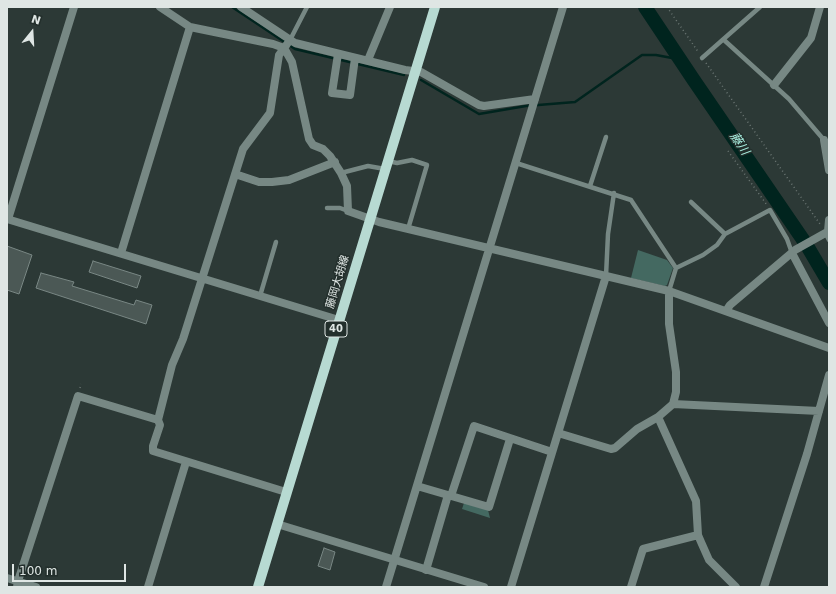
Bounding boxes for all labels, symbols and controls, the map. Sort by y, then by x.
north arrow [12,12,52,52]
text: N [29,13,42,28]
water label: 藤川 [726,130,752,158]
street label: 藤岡大胡線 [324,254,352,310]
road number: 40 [325,321,347,337]
scale bar [14,556,128,582]
text: 100 m [19,564,57,578]

